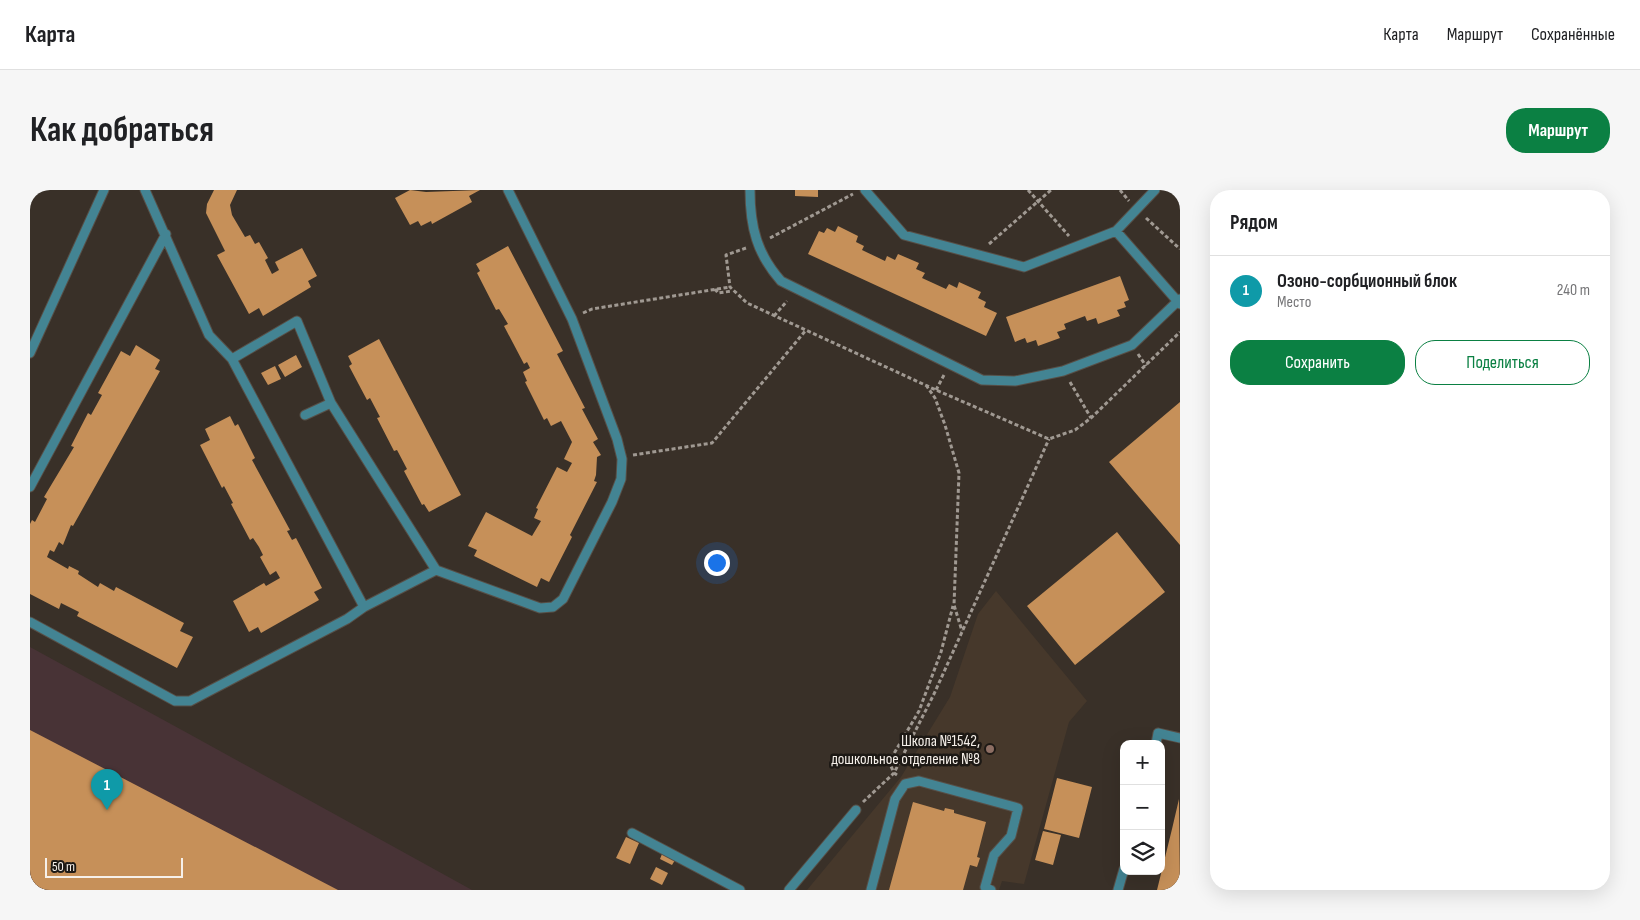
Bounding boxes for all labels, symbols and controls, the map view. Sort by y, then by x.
text: Карта [25,20,75,49]
text: Карта [1383,24,1419,45]
text: Маршрут [1447,24,1503,45]
text: Сохранённые [1531,24,1615,45]
button: Маршрут [1506,108,1610,153]
text: Как добраться [30,109,214,152]
text: Рядом [1230,210,1278,235]
text: Озоно-сорбционный блок [1277,270,1457,293]
text: 1 [1243,281,1249,300]
text: 240 m [1557,281,1590,300]
text: Место [1277,293,1311,312]
button: Сохранить [1230,340,1405,385]
button: Поделиться [1415,340,1590,385]
your location [704,550,730,576]
place label: Школа №1542, дошкольное отделение №8 [831,732,980,769]
map controls [1120,740,1165,875]
button: + [1120,740,1165,785]
marker: Школа №1542, дошкольное отделение №8 [984,743,996,755]
pin: 1 [91,769,123,810]
button: − [1120,785,1165,830]
button: layers [1120,830,1165,875]
scale bar [45,855,182,878]
text: 50 m [52,858,75,875]

